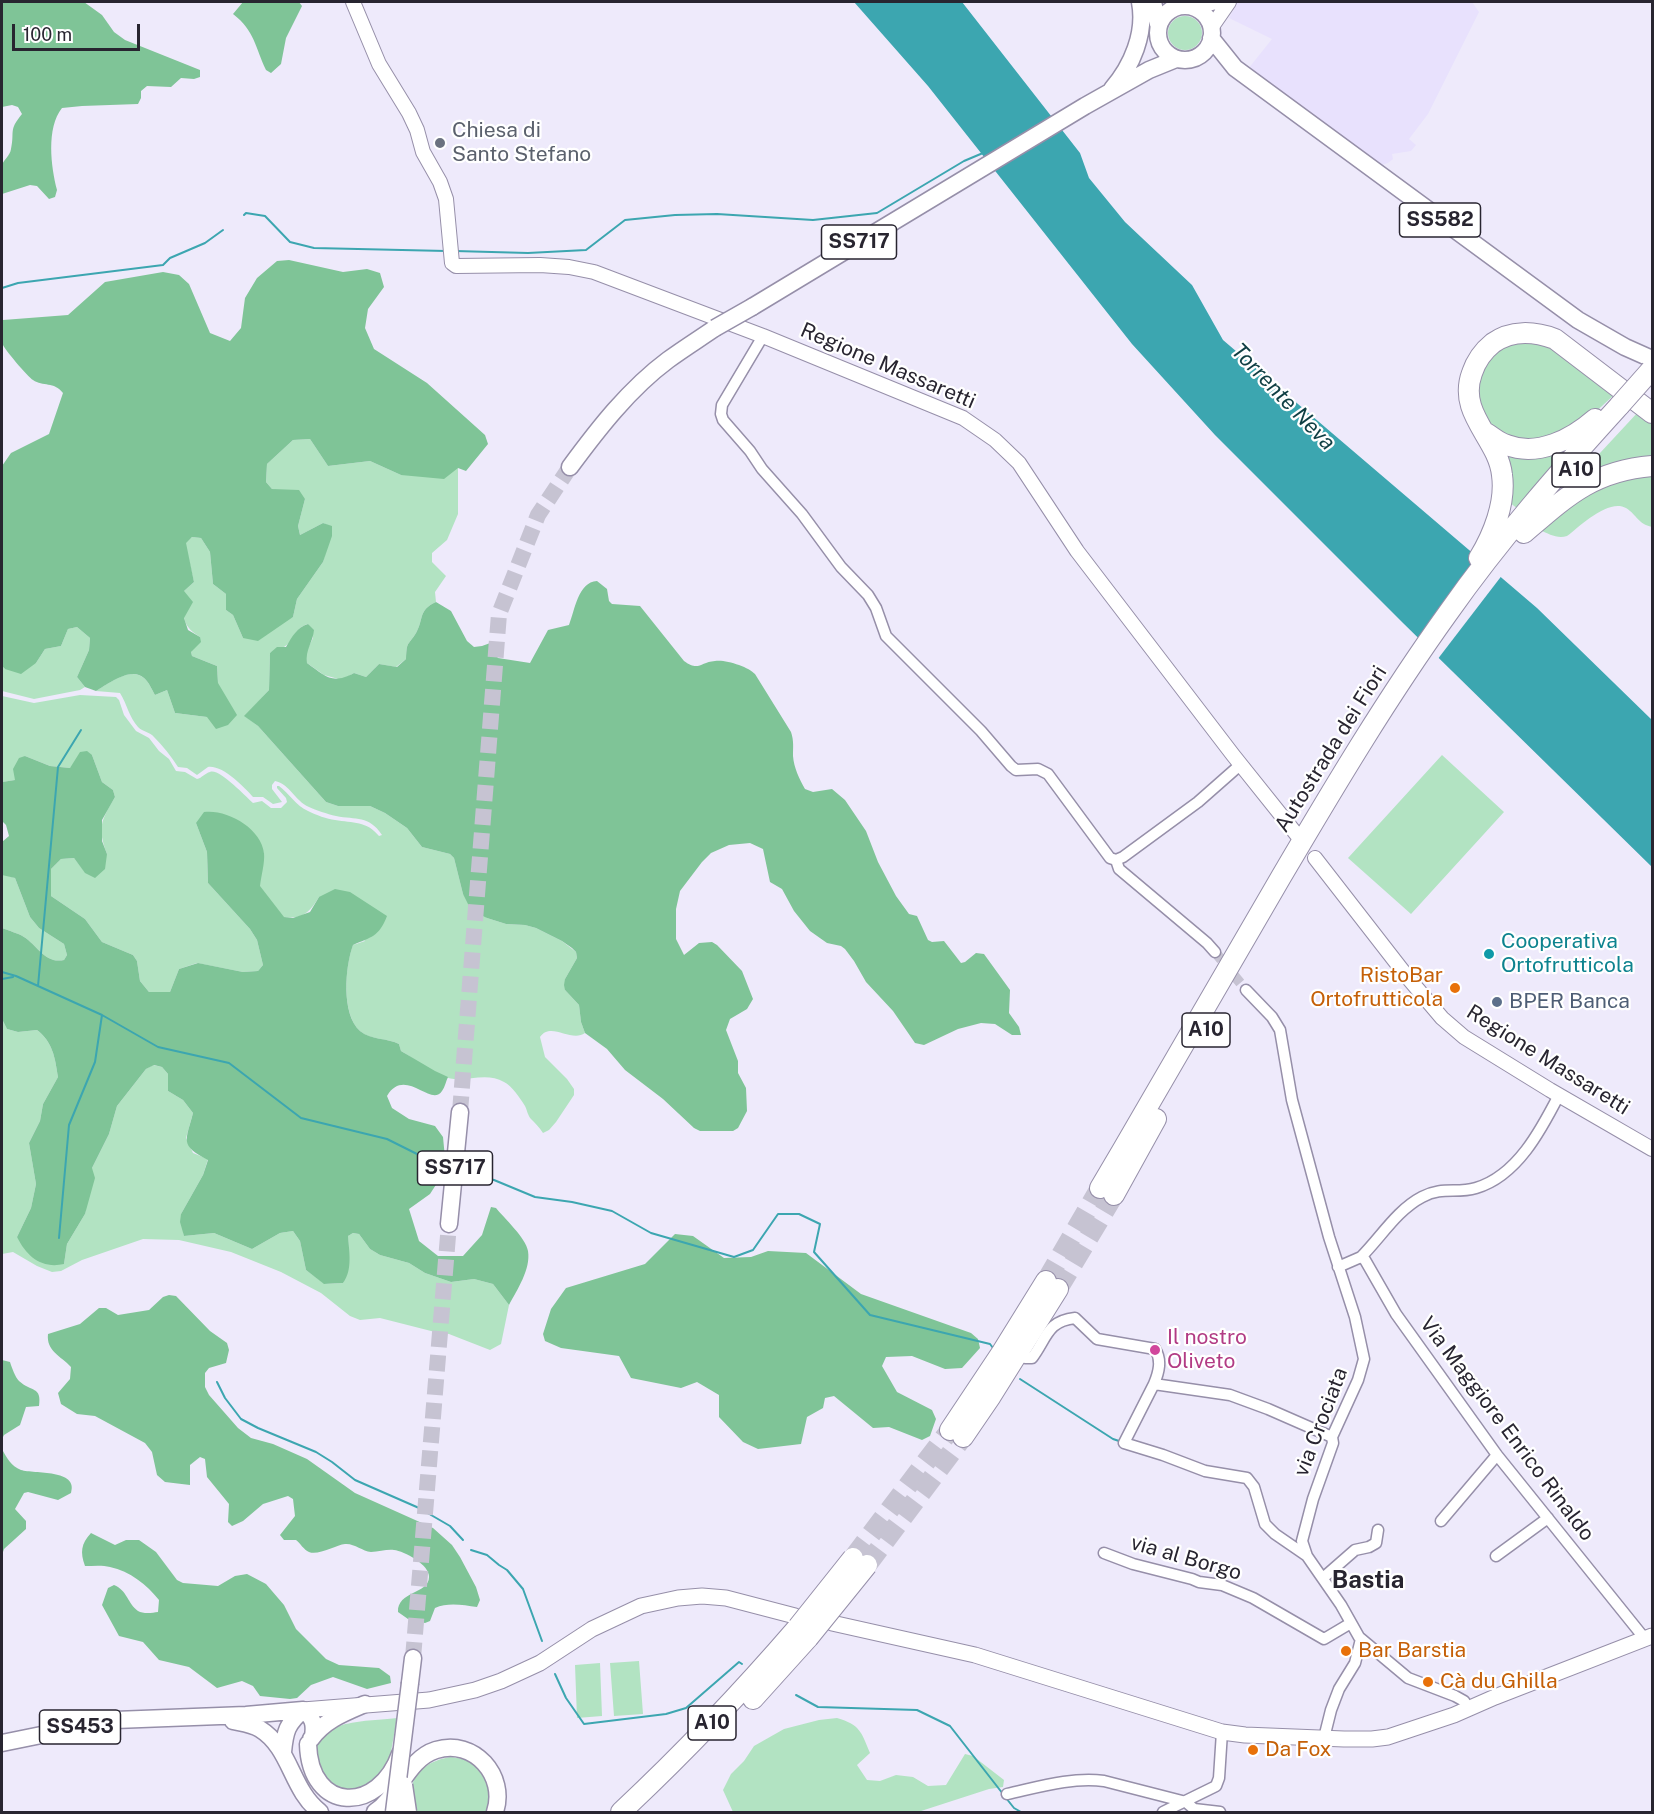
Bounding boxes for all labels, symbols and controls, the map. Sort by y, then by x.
scale bar [15,12,142,50]
text: 100 m [23,24,72,45]
place label: Chiesa di Santo Stefano [452,118,591,168]
marker: Chiesa di Santo Stefano [433,136,447,150]
road number: SS582 [1400,203,1480,237]
road number: SS717 [822,225,896,259]
street label: Regione Massaretti [797,318,979,414]
water label: Torrente Neva [1226,338,1340,456]
road number: A10 [1552,453,1600,487]
street label: Autostrada dei Fiori [1270,661,1392,837]
place label: Cooperativa Ortofrutticola [1501,929,1634,979]
marker: Cooperativa Ortofrutticola [1482,947,1496,961]
place label: RistoBar Ortofrutticola [1310,963,1443,1013]
marker: RistoBar Ortofrutticola [1448,981,1462,995]
place label: BPER Banca [1509,989,1630,1015]
marker: BPER Banca [1490,995,1504,1009]
street label: Regione Massaretti [1462,1000,1634,1120]
road number: A10 [1182,1013,1230,1047]
road number: SS717 [418,1151,492,1185]
street label: Via Maggiore Enrico Rinaldo [1414,1312,1600,1546]
place label: Il nostro Oliveto [1167,1325,1247,1375]
marker: Il nostro Oliveto [1148,1343,1162,1357]
street label: via Crociata [1289,1364,1353,1480]
street label: via al Borgo [1128,1530,1244,1586]
district label: Bastia [1332,1567,1404,1595]
place label: Bar Barstia [1358,1638,1466,1664]
marker: Bar Barstia [1339,1644,1353,1658]
place label: Cà du Ghilla [1440,1669,1558,1695]
marker: Cà du Ghilla [1421,1675,1435,1689]
road number: A10 [688,1706,736,1740]
road number: SS453 [40,1710,121,1744]
place label: Da Fox [1265,1737,1331,1763]
marker: Da Fox [1246,1743,1260,1757]

